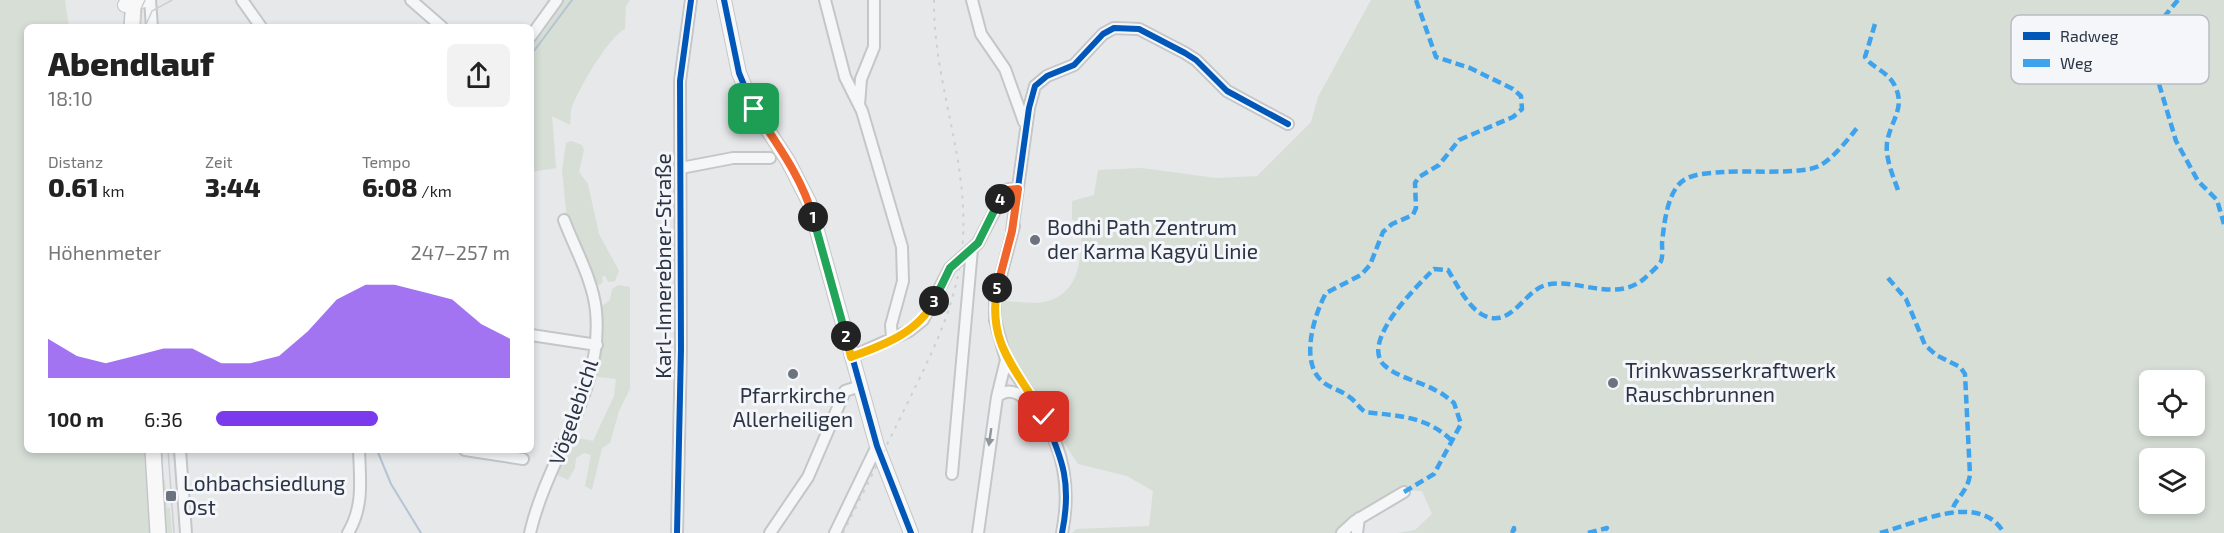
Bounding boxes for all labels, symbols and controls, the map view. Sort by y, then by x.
legend [2011,15,2209,84]
text: Radweg [2060,26,2119,45]
text: Abendlauf [48,43,214,83]
button: share [447,44,510,107]
text: Weg [2060,53,2092,72]
pin [728,83,779,134]
text: 18:10 [48,86,93,110]
icon: arrive [737,92,770,125]
text: Distanz [48,152,103,171]
text: Zeit [205,152,233,171]
text: Tempo [362,152,410,171]
street label: Karl-Innerebner-Straße [650,153,675,379]
text: 0.61 [48,171,99,202]
text: 3:44 [205,171,261,202]
text: 6:08 [362,171,418,202]
text: km [99,181,124,200]
text: /km [418,181,452,200]
pin: 4 [985,184,1015,214]
text: 4 [995,189,1005,208]
pin: 1 [798,202,828,232]
text: 1 [810,207,816,226]
place label: Bodhi Path Zentrum der Karma Kagyü Linie [1047,214,1258,263]
marker: Bodhi Path Zentrum der Karma Kagyü Linie [1028,233,1042,247]
text: Höhenmeter [48,240,161,264]
text: 247–257 m [411,240,510,264]
pin: 5 [982,273,1012,303]
text: 5 [993,278,1001,297]
pin: 3 [919,286,949,316]
text: 3 [929,291,939,310]
pin: 2 [831,321,861,351]
text: 2 [841,326,851,345]
street label: Vögelebichl [543,355,603,468]
place label: Trinkwasserkraftwerk Rauschbrunnen [1625,357,1836,406]
marker: Pfarrkirche Allerheiligen [786,367,800,381]
map controls [2139,370,2205,514]
button: locate [2139,370,2205,436]
marker: Trinkwasserkraftwerk Rauschbrunnen [1606,376,1620,390]
place label: Pfarrkirche Allerheiligen [733,382,853,431]
pin [1018,391,1069,442]
icon: check [1027,400,1060,433]
text: 100 m [48,407,104,431]
text: 6:36 [144,407,183,431]
one-way arrow [985,428,994,447]
button: layers [2139,448,2205,514]
place label: Lohbachsiedlung Ost [183,470,345,519]
marker: Lohbachsiedlung Ost [164,489,178,503]

